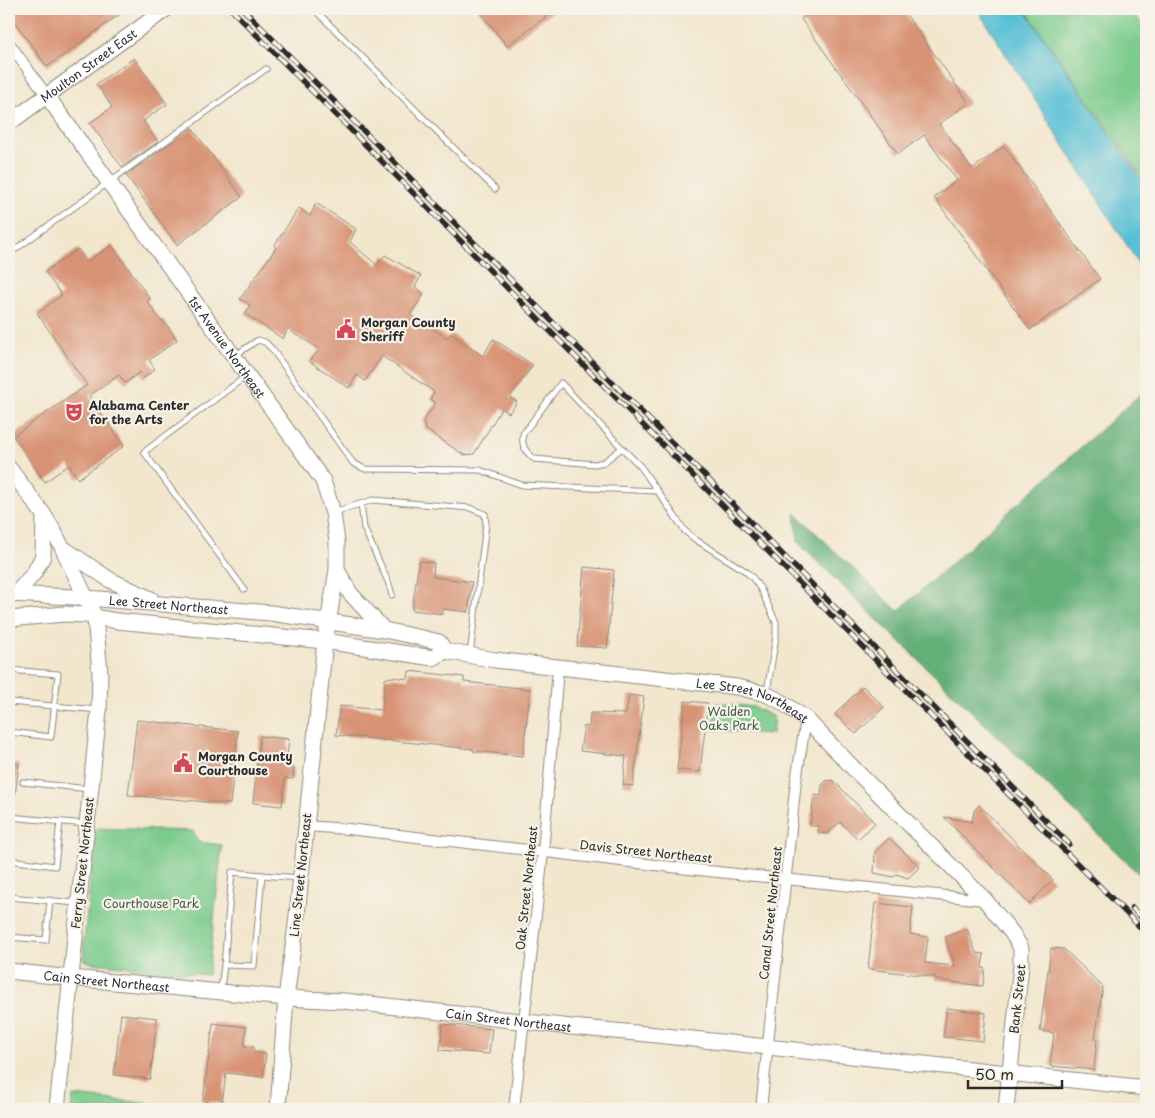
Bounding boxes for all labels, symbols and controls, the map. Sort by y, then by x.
street label: Moulton Street East [36,24,140,107]
street label: 1st Avenue Northeast [184,292,270,402]
place label: Morgan County Sheriff [361,313,455,345]
public building icon: Morgan County Sheriff [335,318,357,340]
place label: Alabama Center for the Arts [88,396,190,428]
theatre icon: Alabama Center for the Arts [63,401,85,423]
street label: Lee Street Northeast [108,591,229,618]
street label: Lee Street Northeast [695,674,812,727]
park label: Walden Oaks Park [699,702,759,734]
place label: Morgan County Courthouse [198,747,292,779]
public building icon: Morgan County Courthouse [172,752,194,774]
street label: Ferry Street Northeast [66,796,98,930]
street label: Line Street Northeast [285,812,315,938]
street label: Oak Street Northeast [511,825,541,951]
street label: Davis Street Northeast [579,835,713,867]
street label: Canal Street Northeast [754,845,786,981]
park label: Courthouse Park [103,894,199,912]
street label: Bank Street [1004,963,1030,1035]
street label: Cain Street Northeast [42,966,171,996]
street label: Cain Street Northeast [445,1004,573,1036]
scale bar [968,1058,1061,1090]
text: 50 m [975,1062,1014,1085]

